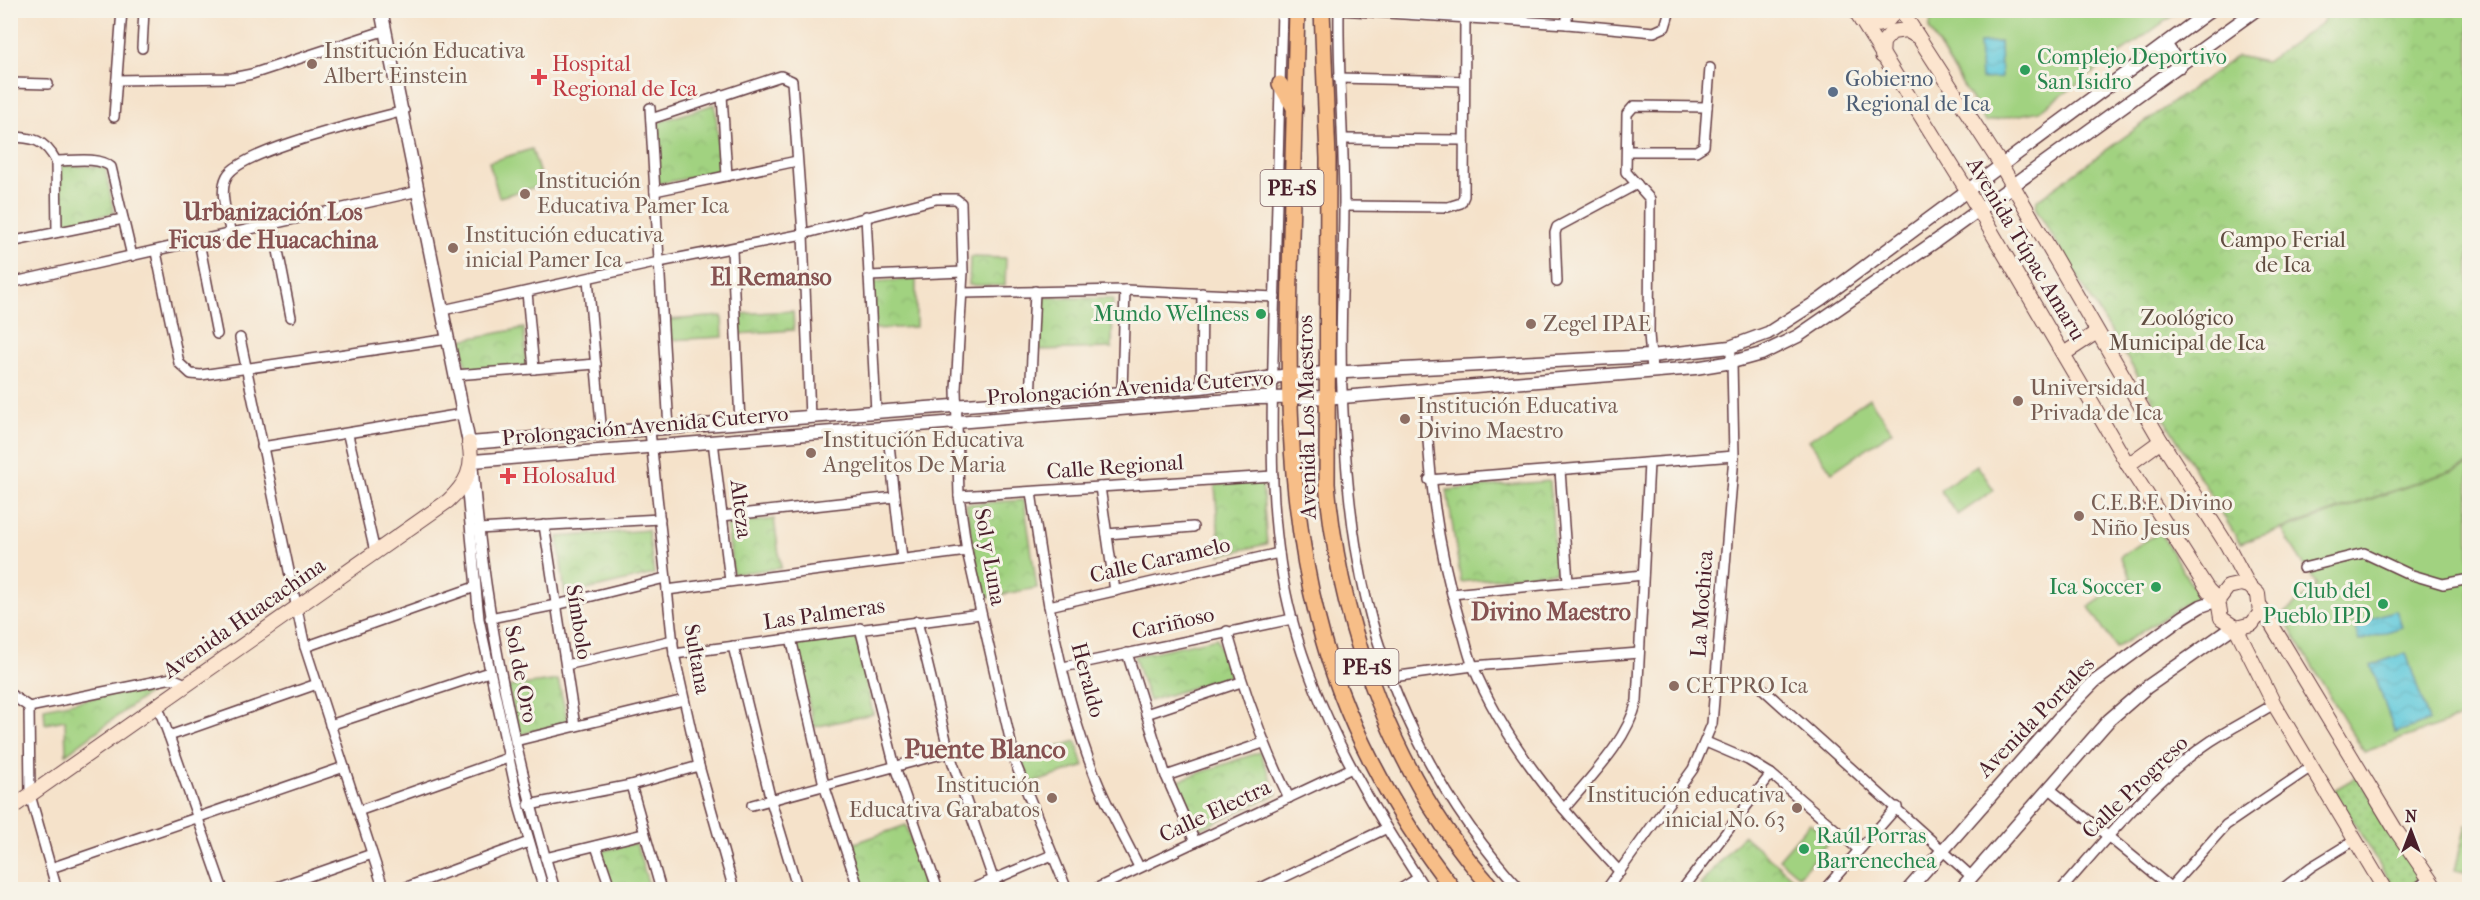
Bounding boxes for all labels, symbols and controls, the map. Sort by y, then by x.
place label: Institución Educativa Albert Einstein [323,38,526,89]
place label: Complejo Deportivo San Isidro [2037,44,2227,95]
place label: Hospital Regional de Ica [552,51,698,102]
marker: Institución Educativa Albert Einstein [305,57,319,71]
marker: Complejo Deportivo San Isidro [2018,63,2032,77]
place label: Gobierno Regional de Ica [1845,66,1991,117]
marker: Hospital Regional de Ica [530,68,548,86]
marker: Gobierno Regional de Ica [1826,85,1840,99]
street label: Avenida Túpac Amaru [1960,152,2091,346]
place label: Institución Educativa Pamer Ica [537,168,730,219]
road number: PE-1S [1260,170,1324,206]
marker: Institución Educativa Pamer Ica [518,187,532,201]
district label: Urbanización Los Ficus de Huacachina [167,198,379,254]
place label: Institución educativa inicial Pamer Ica [465,222,664,273]
park label: Campo Ferial de Ica [2220,227,2346,278]
marker: Institución educativa inicial Pamer Ica [446,241,460,255]
district label: El Remanso [710,263,832,291]
place label: Mundo Wellness [1093,301,1249,327]
park label: Zoológico Municipal de Ica [2109,305,2266,356]
marker: Mundo Wellness [1254,307,1268,321]
place label: Zegel IPAE [1543,311,1651,337]
street label: Avenida Los Maestros [1292,315,1322,520]
marker: Zegel IPAE [1524,317,1538,331]
street label: Prolongación Avenida Cutervo [986,365,1274,411]
place label: Universidad Privada de Ica [2030,375,2163,426]
place label: Institución Educativa Divino Maestro [1417,393,1619,444]
marker: Universidad Privada de Ica [2011,394,2025,408]
street label: Prolongación Avenida Cutervo [500,401,790,451]
marker: Institución Educativa Divino Maestro [1398,412,1412,426]
place label: Institución Educativa Angelitos De Maria [822,427,1025,478]
marker: Institución Educativa Angelitos De Maria [804,446,818,460]
street label: Calle Regional [1046,449,1184,485]
place label: Holosalud [522,463,617,489]
marker: Holosalud [499,467,517,485]
street label: Alteza [724,477,758,541]
place label: C.E.B.E. Divino Niño Jesus [2091,490,2233,541]
street label: Sol y Luna [969,506,1011,608]
marker: C.E.B.E. Divino Niño Jesus [2072,509,2086,523]
street label: Calle Caramelo [1087,531,1233,589]
street label: La Mochica [1685,549,1719,658]
street label: Avenida Huacachina [157,552,331,684]
place label: Ica Soccer [2049,574,2145,600]
place label: Club del Pueblo IPD [2263,578,2371,629]
marker: Ica Soccer [2149,580,2163,594]
street label: Símbolo [560,583,598,661]
street label: Las Palmeras [762,593,886,635]
marker: Club del Pueblo IPD [2376,597,2390,611]
district label: Divino Maestro [1471,598,1631,626]
street label: Cariñoso [1129,601,1217,645]
street label: Sultana [678,622,716,697]
street label: Sol de Oro [499,623,543,725]
street label: Heraldo [1066,640,1110,720]
road number: PE-1S [1336,649,1398,685]
street label: Avenida Portales [1971,651,2100,783]
place label: CETPRO Ica [1686,673,1809,699]
marker: CETPRO Ica [1667,679,1681,693]
street label: Calle Progreso [2077,730,2193,844]
district label: Puente Blanco [904,734,1066,765]
place label: Institución Educativa Garabatos [849,772,1040,823]
street label: Calle Electra [1155,774,1276,848]
place label: Institución educativa inicial No. 63 [1587,782,1786,833]
marker: Institución Educativa Garabatos [1045,791,1059,805]
marker: Institución educativa inicial No. 63 [1790,801,1804,815]
north arrow [2381,801,2441,861]
text: N [2405,807,2418,826]
place label: Raúl Porras Barrenechea [1816,823,1937,874]
marker: Raúl Porras Barrenechea [1797,842,1811,856]

